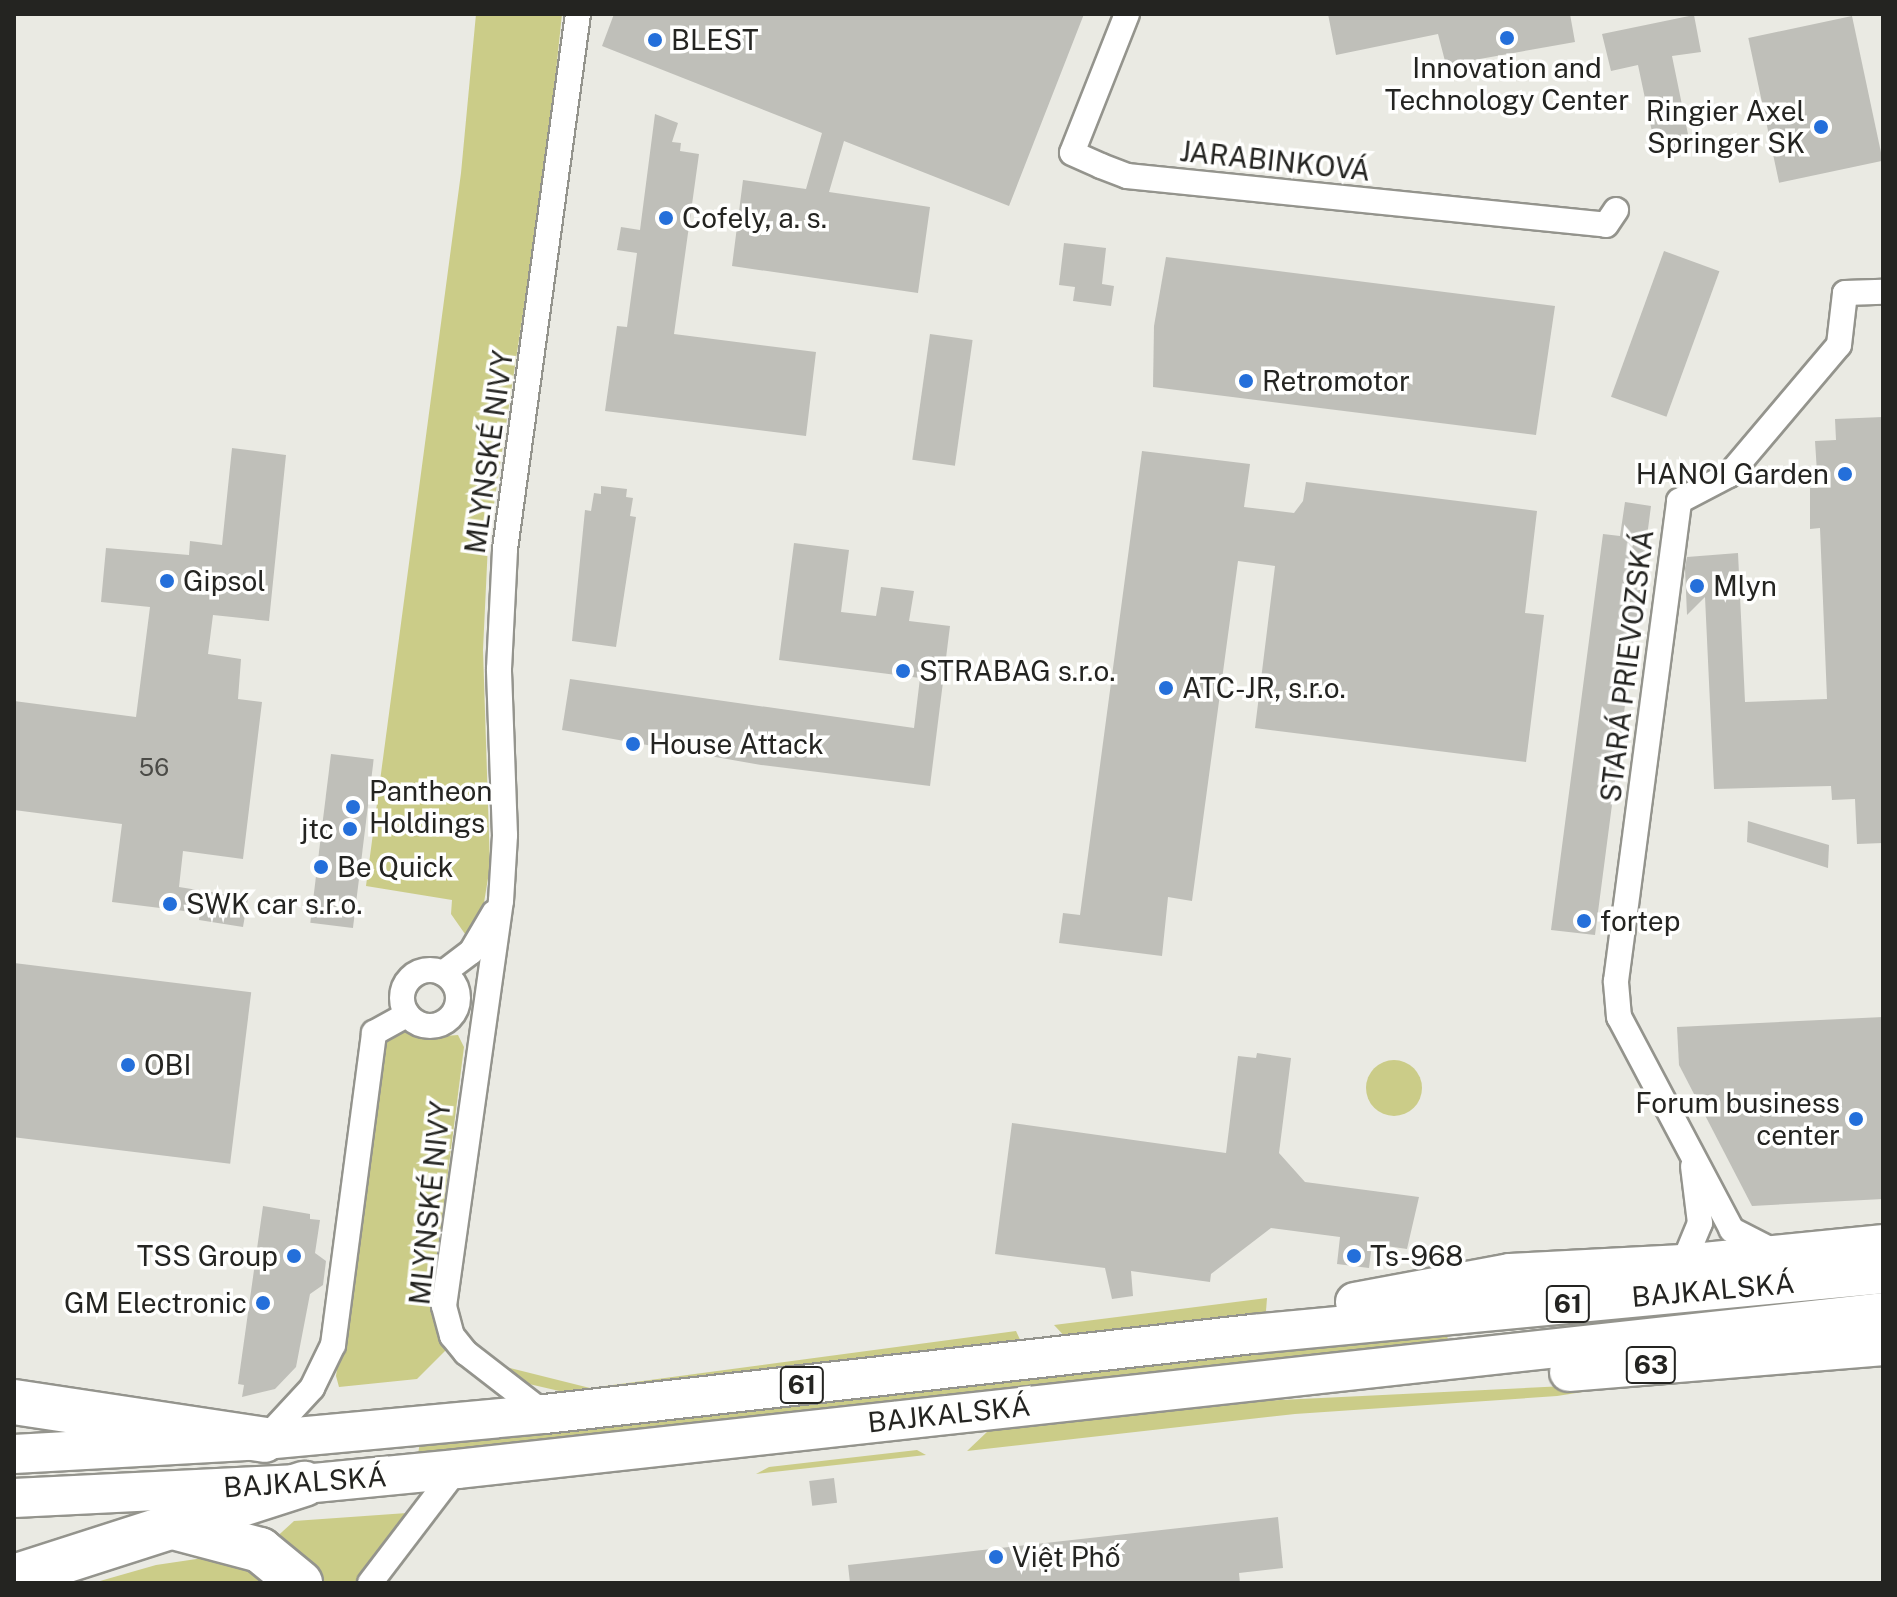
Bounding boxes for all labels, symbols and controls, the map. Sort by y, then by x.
place label: BLEST [671,23,759,57]
marker: Innovation and Technology Center [1498,29,1516,47]
marker: BLEST [646,31,664,49]
place label: Innovation and Technology Center [1385,51,1629,117]
place label: Ringier Axel Springer SK [1646,94,1805,160]
marker: Ringier Axel Springer SK [1812,118,1830,136]
street label: JARABINKOVÁ [1178,134,1372,188]
place label: Cofely, a. s. [682,201,827,235]
marker: Cofely, a. s. [657,209,675,227]
street label: MLYNSKÉ NIVY [458,348,520,556]
place label: Retromotor [1262,364,1410,398]
marker: Retromotor [1237,372,1255,390]
place label: HANOI Garden [1636,457,1829,491]
marker: HANOI Garden [1836,465,1854,483]
street label: STARÁ PRIEVOZSKÁ [1594,528,1660,804]
place label: Gipsol [183,564,266,598]
place label: Mlyn [1713,569,1777,603]
marker: Gipsol [158,572,176,590]
marker: Mlyn [1688,577,1706,595]
place label: STRABAG s.r.o. [919,654,1116,688]
marker: STRABAG s.r.o. [894,662,912,680]
place label: ATC-JR, s.r.o. [1182,671,1346,705]
marker: ATC-JR, s.r.o. [1157,679,1175,697]
place label: House Attack [649,727,824,761]
marker: House Attack [624,735,642,753]
house number: 56 [139,754,169,782]
place label: Pantheon Holdings [369,774,492,840]
marker: Pantheon Holdings [344,798,362,816]
place label: jtc [301,812,334,846]
marker: jtc [341,820,359,838]
place label: Be Quick [337,850,454,884]
marker: Be Quick [312,858,330,876]
place label: SWK car s.r.o. [186,887,363,921]
marker: SWK car s.r.o. [161,895,179,913]
place label: fortep [1600,904,1680,938]
marker: fortep [1575,912,1593,930]
place label: OBI [144,1048,191,1082]
marker: OBI [119,1056,137,1074]
place label: Forum business center [1635,1086,1840,1152]
street label: MLYNSKÉ NIVY [403,1099,457,1307]
marker: Forum business center [1847,1110,1865,1128]
place label: TSS Group [137,1239,278,1273]
place label: Ts-968 [1370,1239,1463,1273]
marker: TSS Group [285,1247,303,1265]
marker: Ts-968 [1345,1247,1363,1265]
street label: BAJKALSKÁ [1630,1266,1796,1314]
road number: 61 [1544,1282,1592,1326]
place label: GM Electronic [64,1286,247,1320]
marker: GM Electronic [254,1294,272,1312]
road number: 63 [1625,1343,1677,1387]
road number: 61 [778,1363,826,1407]
street label: BAJKALSKÁ [866,1389,1032,1439]
street label: BAJKALSKÁ [222,1460,388,1504]
place label: Việt Phố [1012,1540,1120,1574]
marker: Việt Phố [987,1548,1005,1566]

